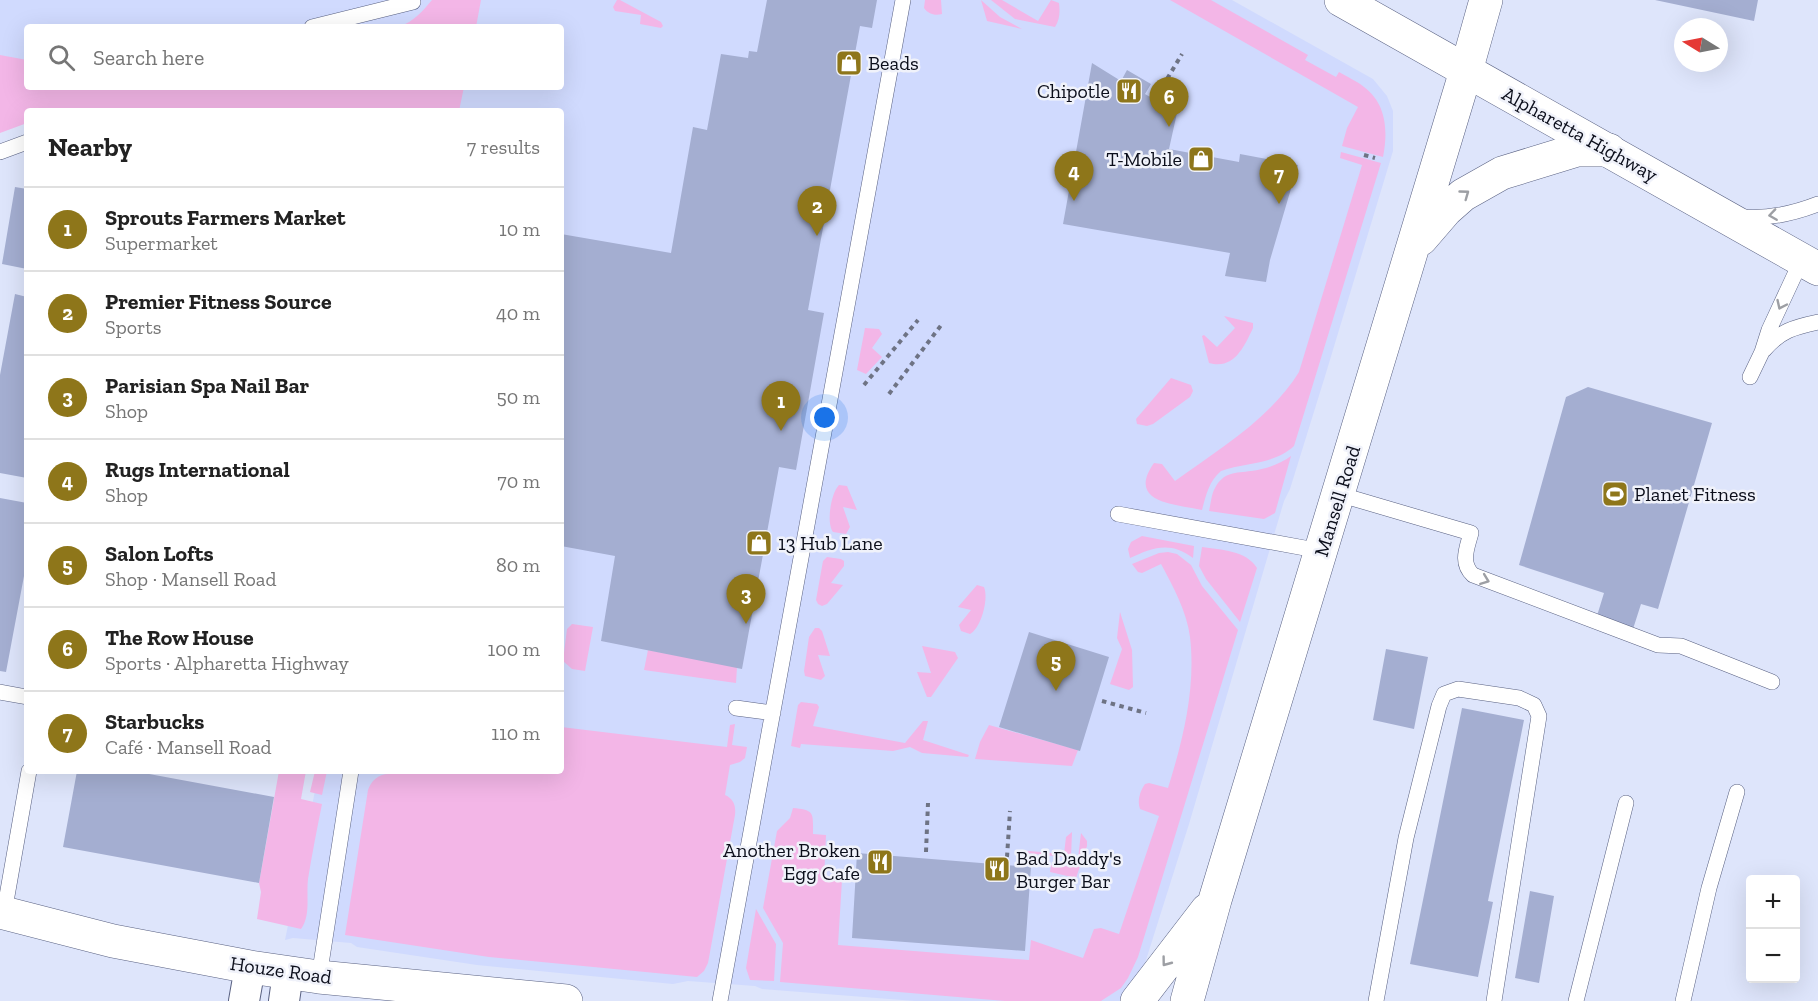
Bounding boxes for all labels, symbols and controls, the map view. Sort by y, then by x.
north arrow [1674,18,1728,72]
search box [24,24,564,90]
icon: search [45,41,78,74]
text: Search here [93,44,204,71]
shop icon: Beads [834,48,864,78]
place label: Beads [868,51,919,75]
restaurant icon: Chipotle [1114,76,1144,106]
pin: 6 [1150,78,1188,127]
place label: Chipotle [1037,79,1110,103]
street label: Alpharetta Highway [1498,81,1663,187]
text: Nearby [48,131,132,163]
text: 7 results [467,135,540,159]
shop icon: T-Mobile [1186,144,1216,174]
place label: T-Mobile [1106,147,1182,171]
pin: 4 [1054,152,1094,201]
pin: 7 [1260,154,1298,204]
pin: 2 [798,186,836,236]
one-way arrow [1459,191,1470,202]
text: Sprouts Farmers Market [105,204,345,231]
one-way arrow [1768,209,1777,221]
text: 1 [63,217,72,241]
text: 10 m [499,217,540,241]
text: Supermarket [105,231,218,255]
text: Premier Fitness Source [105,288,332,315]
one-way arrow [1776,299,1788,310]
text: 2 [62,301,73,325]
text: 40 m [496,301,540,325]
text: Sports [105,315,162,339]
text: Parisian Spa Nail Bar [105,372,309,399]
pin: 1 [762,382,800,431]
text: 3 [62,385,73,409]
text: 50 m [496,385,540,409]
text: Shop [105,399,148,423]
your location [810,403,839,432]
street label: Mansell Road [1309,443,1365,559]
text: Rugs International [105,456,290,483]
text: 4 [62,469,73,493]
text: 70 m [497,469,540,493]
sports icon: Planet Fitness [1600,479,1630,509]
place label: Planet Fitness [1634,482,1756,506]
text: Shop [105,483,148,507]
shop icon: 13 Hub Lane [744,528,774,558]
place label: 13 Hub Lane [778,531,883,555]
text: Salon Lofts [105,540,214,567]
text: 5 [62,553,73,577]
text: 80 m [496,553,540,577]
text: Shop · Mansell Road [105,567,276,591]
one-way arrow [1479,572,1490,585]
pin: 3 [726,574,766,624]
text: The Row House [105,624,254,651]
text: 6 [62,637,73,661]
text: 100 m [487,637,540,661]
pin: 5 [1036,642,1076,691]
text: Sports · Alpharetta Highway [105,651,349,675]
text: Starbucks [105,708,204,735]
text: 7 [63,721,72,745]
text: 110 m [491,721,540,745]
text: Café · Mansell Road [105,735,272,759]
place label: Another Broken Egg Cafe [723,838,861,885]
place label: Bad Daddy's Burger Bar [1016,846,1121,893]
restaurant icon: Another Broken Egg Cafe [865,847,895,877]
restaurant icon: Bad Daddy's Burger Bar [982,854,1012,884]
map controls [1746,875,1800,983]
button: + [1746,875,1800,929]
button: − [1746,929,1800,983]
street label: Houze Road [229,951,333,989]
one-way arrow [1162,955,1173,966]

